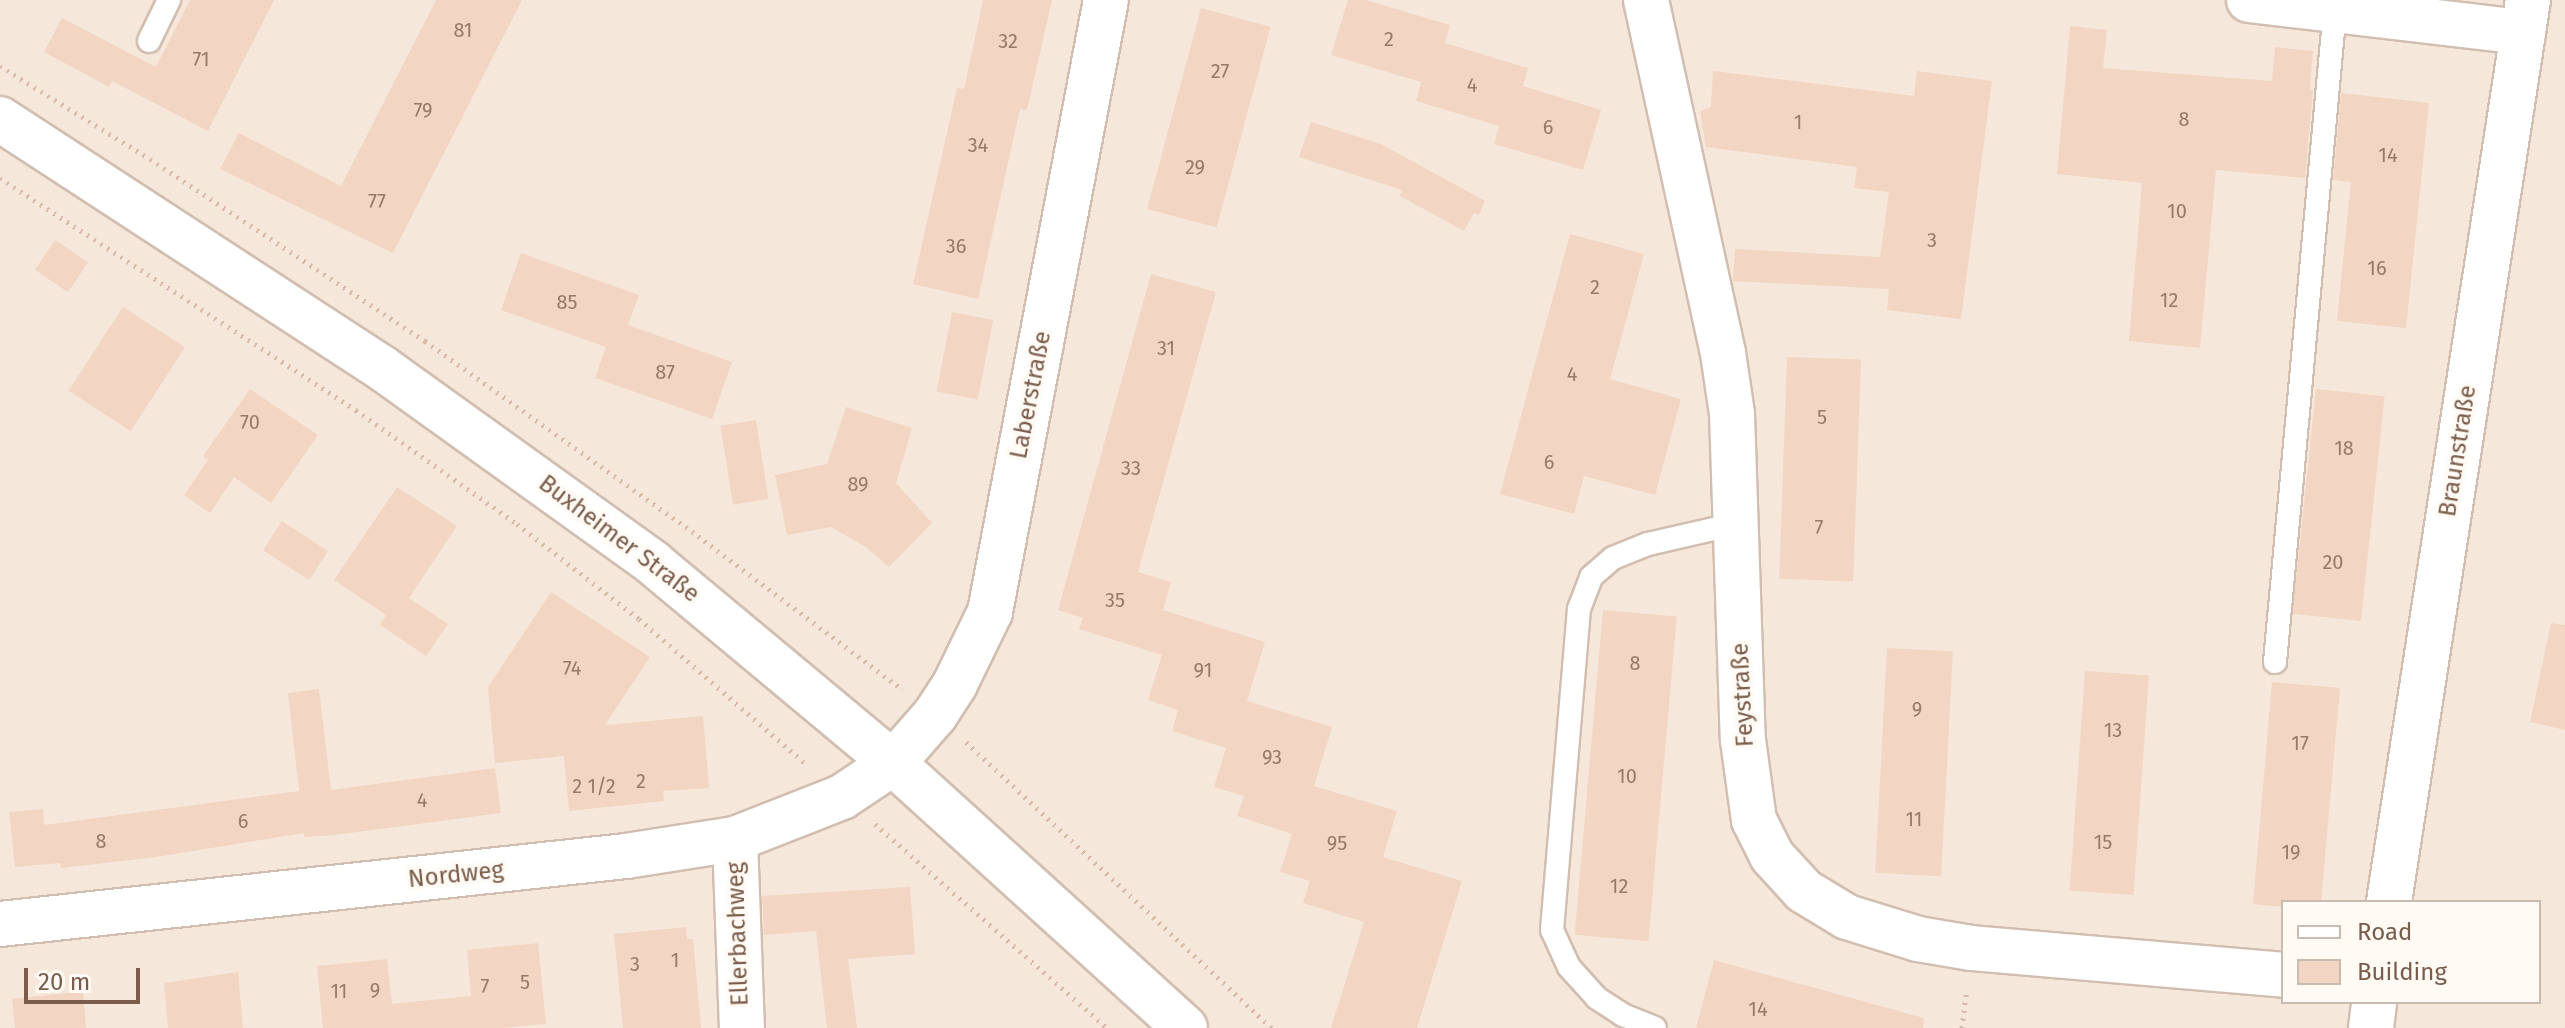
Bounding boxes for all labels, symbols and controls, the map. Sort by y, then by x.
house number: 81 [453,18,473,42]
house number: 2 [1384,27,1394,51]
house number: 32 [998,29,1018,53]
house number: 71 [192,47,210,71]
house number: 27 [1211,59,1229,83]
house number: 4 [1467,73,1477,97]
house number: 79 [413,98,433,122]
house number: 8 [2178,107,2190,131]
house number: 1 [1794,110,1802,134]
house number: 6 [1543,115,1553,139]
house number: 34 [968,133,988,157]
house number: 14 [2378,143,2398,167]
house number: 29 [1185,155,1205,179]
house number: 77 [368,189,386,213]
house number: 10 [2167,199,2187,223]
house number: 3 [1927,228,1937,252]
house number: 36 [946,234,966,258]
house number: 16 [2367,256,2387,280]
house number: 2 [1590,275,1600,299]
house number: 12 [2160,288,2178,312]
house number: 85 [556,290,578,314]
street label: Laberstraße [1004,329,1058,461]
house number: 31 [1157,336,1175,360]
house number: 87 [655,360,675,384]
house number: 4 [1567,362,1577,386]
street label: Braunstraße [2433,383,2483,519]
house number: 5 [1817,405,1827,429]
house number: 70 [240,410,260,434]
house number: 18 [2334,436,2354,460]
house number: 6 [1544,450,1554,474]
house number: 33 [1121,456,1141,480]
street label: Buxheimer Straße [533,469,705,609]
house number: 89 [847,472,869,496]
house number: 7 [1815,515,1823,539]
house number: 20 [2322,550,2344,574]
house number: 35 [1105,588,1125,612]
street label: Feystraße [1726,642,1760,748]
house number: 8 [1629,651,1641,675]
house number: 74 [563,656,581,680]
house number: 91 [1194,658,1212,682]
house number: 9 [1912,697,1922,721]
house number: 13 [2104,718,2122,742]
house number: 17 [2291,731,2309,755]
house number: 93 [1262,745,1282,769]
house number: 10 [1617,764,1637,788]
house number: 2 [636,769,646,793]
house number: 2 1/2 [572,774,616,798]
house number: 4 [417,788,427,812]
house number: 11 [1905,807,1923,831]
house number: 6 [238,809,248,833]
house number: 8 [95,829,107,853]
house number: 15 [2094,830,2112,854]
house number: 95 [1327,831,1347,855]
house number: 19 [2281,840,2301,864]
street label: Nordweg [407,856,505,894]
street label: Ellerbachweg [721,861,755,1007]
house number: 12 [1610,874,1628,898]
legend [2281,900,2541,1004]
text: Road [2357,918,2412,946]
house number: 1 [671,948,679,972]
scale bar [28,952,144,1002]
house number: 3 [630,952,640,976]
text: Building [2357,958,2447,986]
text: 20 m [38,968,90,996]
house number: 5 [520,970,530,994]
house number: 7 [481,974,489,998]
house number: 9 [370,978,380,1002]
house number: 11 [330,979,348,1003]
house number: 14 [1748,997,1768,1021]

